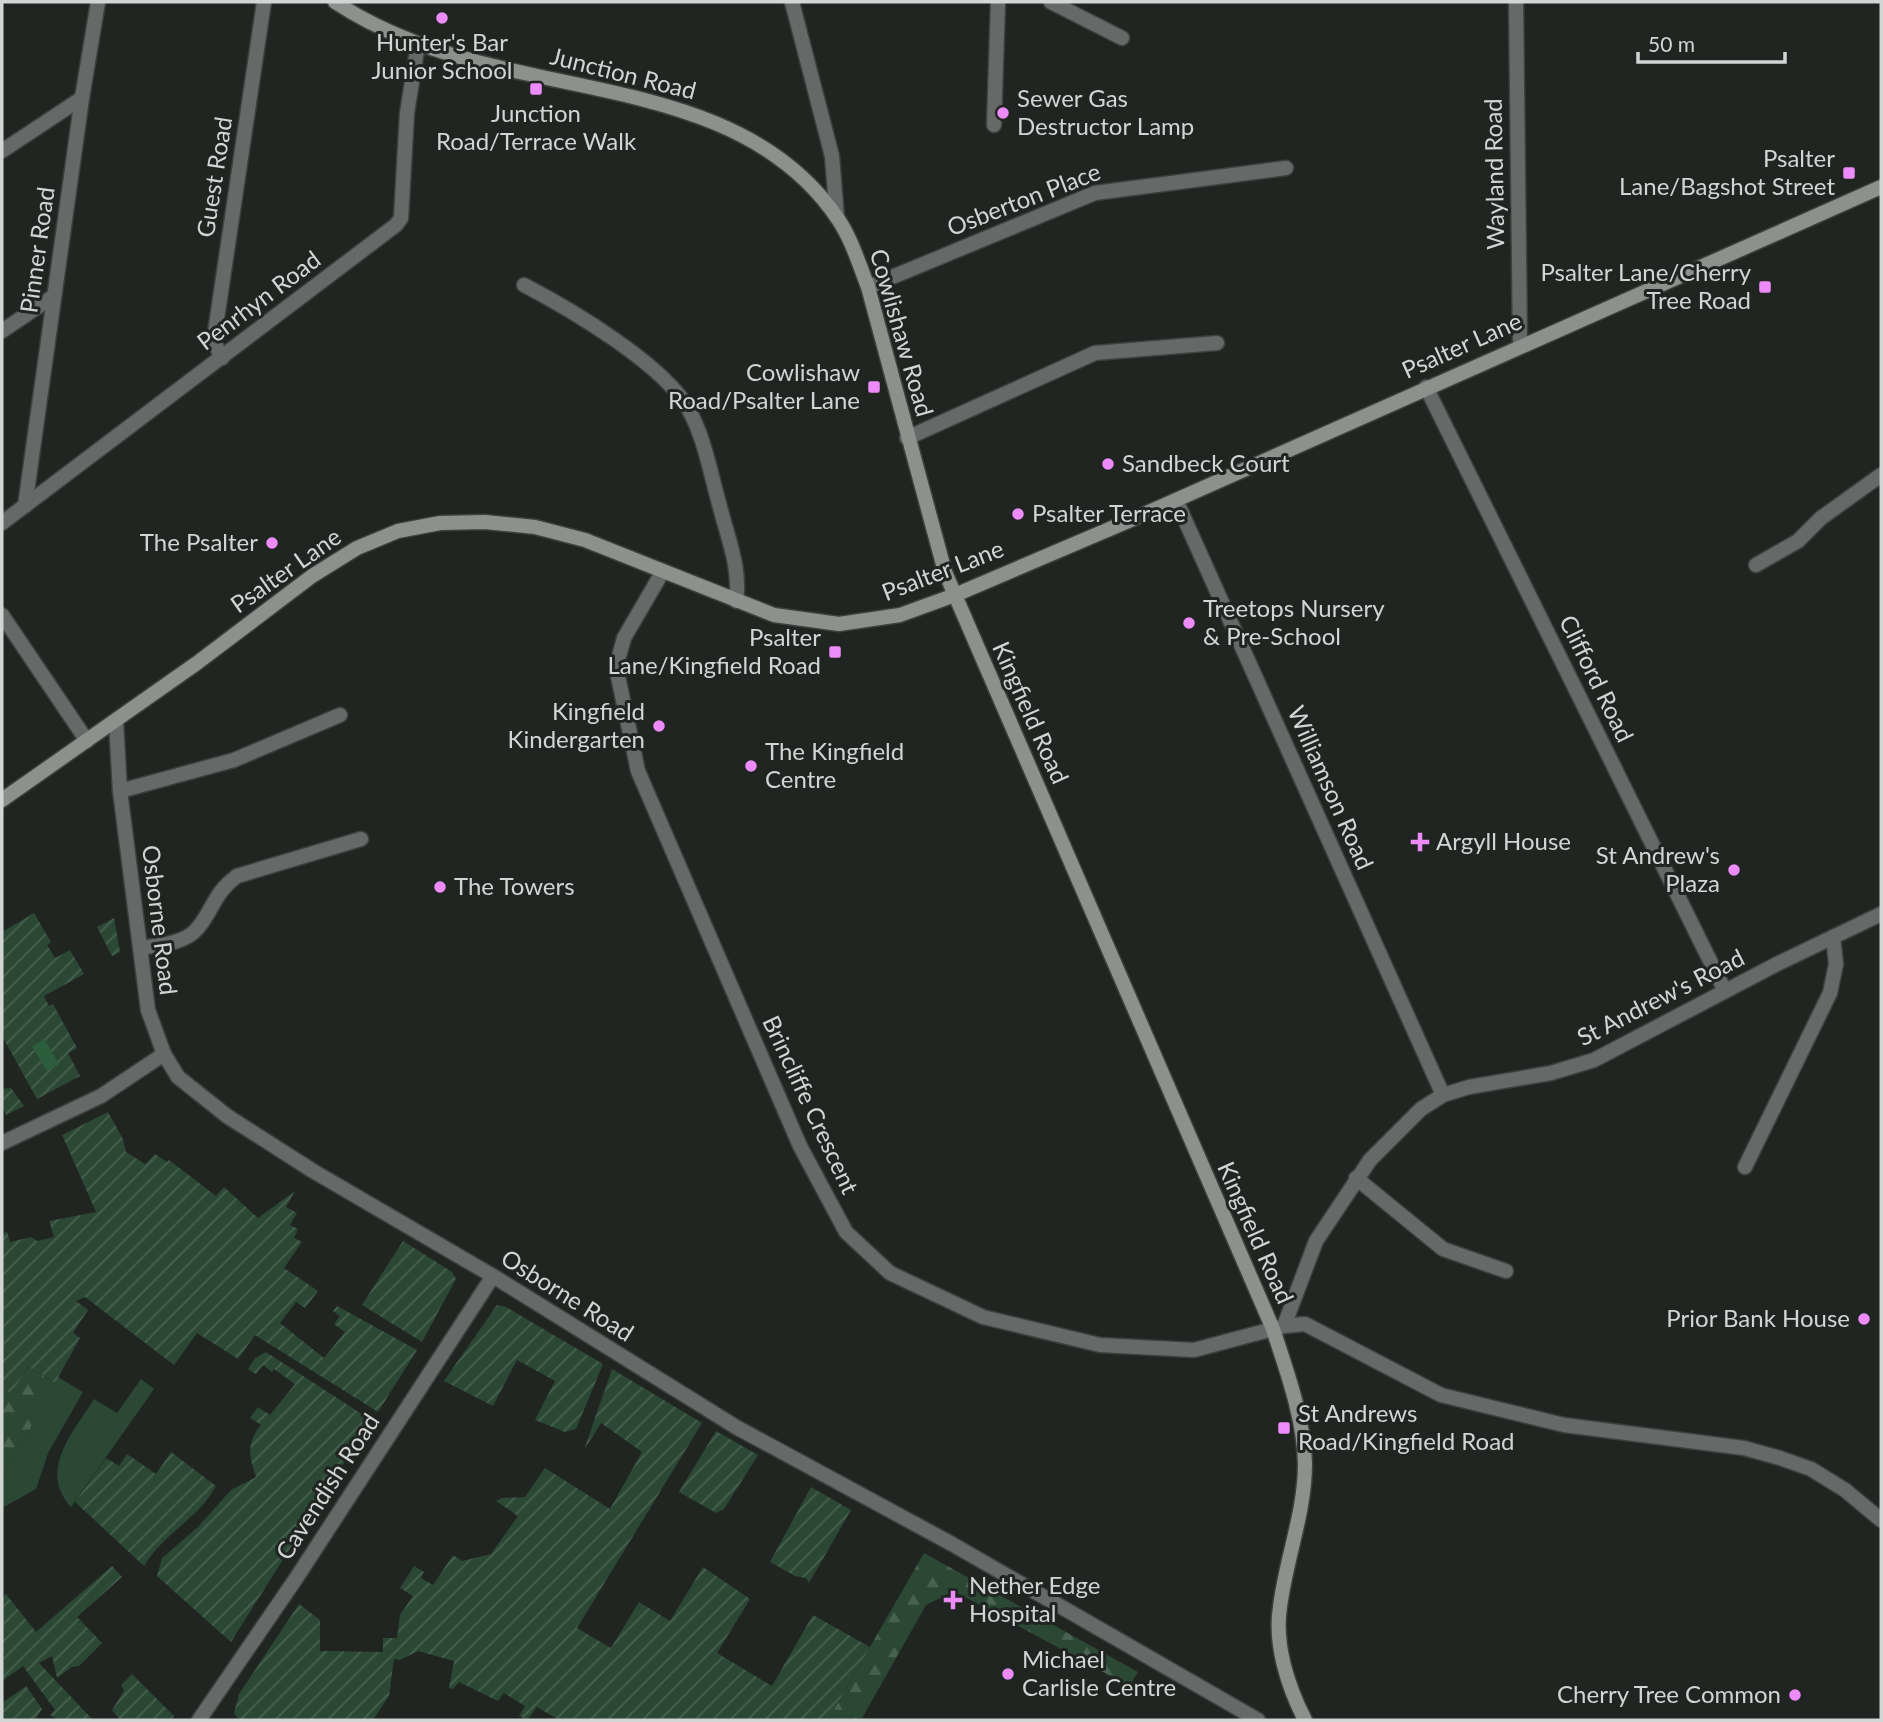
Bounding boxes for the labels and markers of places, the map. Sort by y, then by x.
marker: Hunter's Bar Junior School [434,10,450,26]
place label: Hunter's Bar Junior School [371,27,513,84]
marker: Junction Road/Terrace Walk [528,81,544,97]
place label: Sewer Gas Destructor Lamp [1017,83,1194,140]
place label: Junction Road/Terrace Walk [436,98,637,155]
marker: Sewer Gas Destructor Lamp [995,105,1011,121]
place label: Psalter Lane/Bagshot Street [1619,143,1835,200]
marker: Psalter Lane/Bagshot Street [1841,165,1857,181]
place label: Psalter Lane/Cherry Tree Road [1540,257,1752,314]
marker: Psalter Lane/Cherry Tree Road [1757,279,1773,295]
place label: Cowlishaw Road/Psalter Lane [668,357,860,414]
marker: Cowlishaw Road/Psalter Lane [866,379,882,395]
place label: Sandbeck Court [1122,448,1290,477]
marker: Sandbeck Court [1100,456,1116,472]
place label: Psalter Terrace [1032,498,1186,527]
marker: Psalter Terrace [1010,506,1026,522]
place label: The Psalter [140,527,258,556]
marker: The Psalter [264,535,280,551]
place label: Treetops Nursery & Pre-School [1203,593,1385,650]
marker: Treetops Nursery & Pre-School [1181,615,1197,631]
place label: Psalter Lane/Kingfield Road [607,622,821,679]
marker: Psalter Lane/Kingfield Road [827,644,843,660]
place label: Kingfield Kindergarten [508,696,645,753]
marker: Kingfield Kindergarten [651,718,667,734]
place label: The Kingfield Centre [765,736,904,793]
marker: The Kingfield Centre [743,758,759,774]
place label: Argyll House [1436,826,1571,855]
marker: Argyll House [1410,832,1430,852]
place label: St Andrew's Plaza [1596,840,1720,897]
marker: St Andrew's Plaza [1726,862,1742,878]
place label: The Towers [454,871,575,900]
marker: The Towers [432,879,448,895]
place label: Prior Bank House [1666,1303,1850,1332]
marker: Prior Bank House [1856,1311,1872,1327]
place label: St Andrews Road/Kingfield Road [1298,1398,1515,1455]
marker: St Andrews Road/Kingfield Road [1276,1420,1292,1436]
place label: Nether Edge Hospital [969,1570,1100,1627]
marker: Nether Edge Hospital [943,1590,963,1610]
place label: Michael Carlisle Centre [1022,1644,1176,1701]
marker: Michael Carlisle Centre [1000,1666,1016,1682]
place label: Cherry Tree Common [1557,1679,1781,1708]
marker: Cherry Tree Common [1787,1687,1803,1703]

